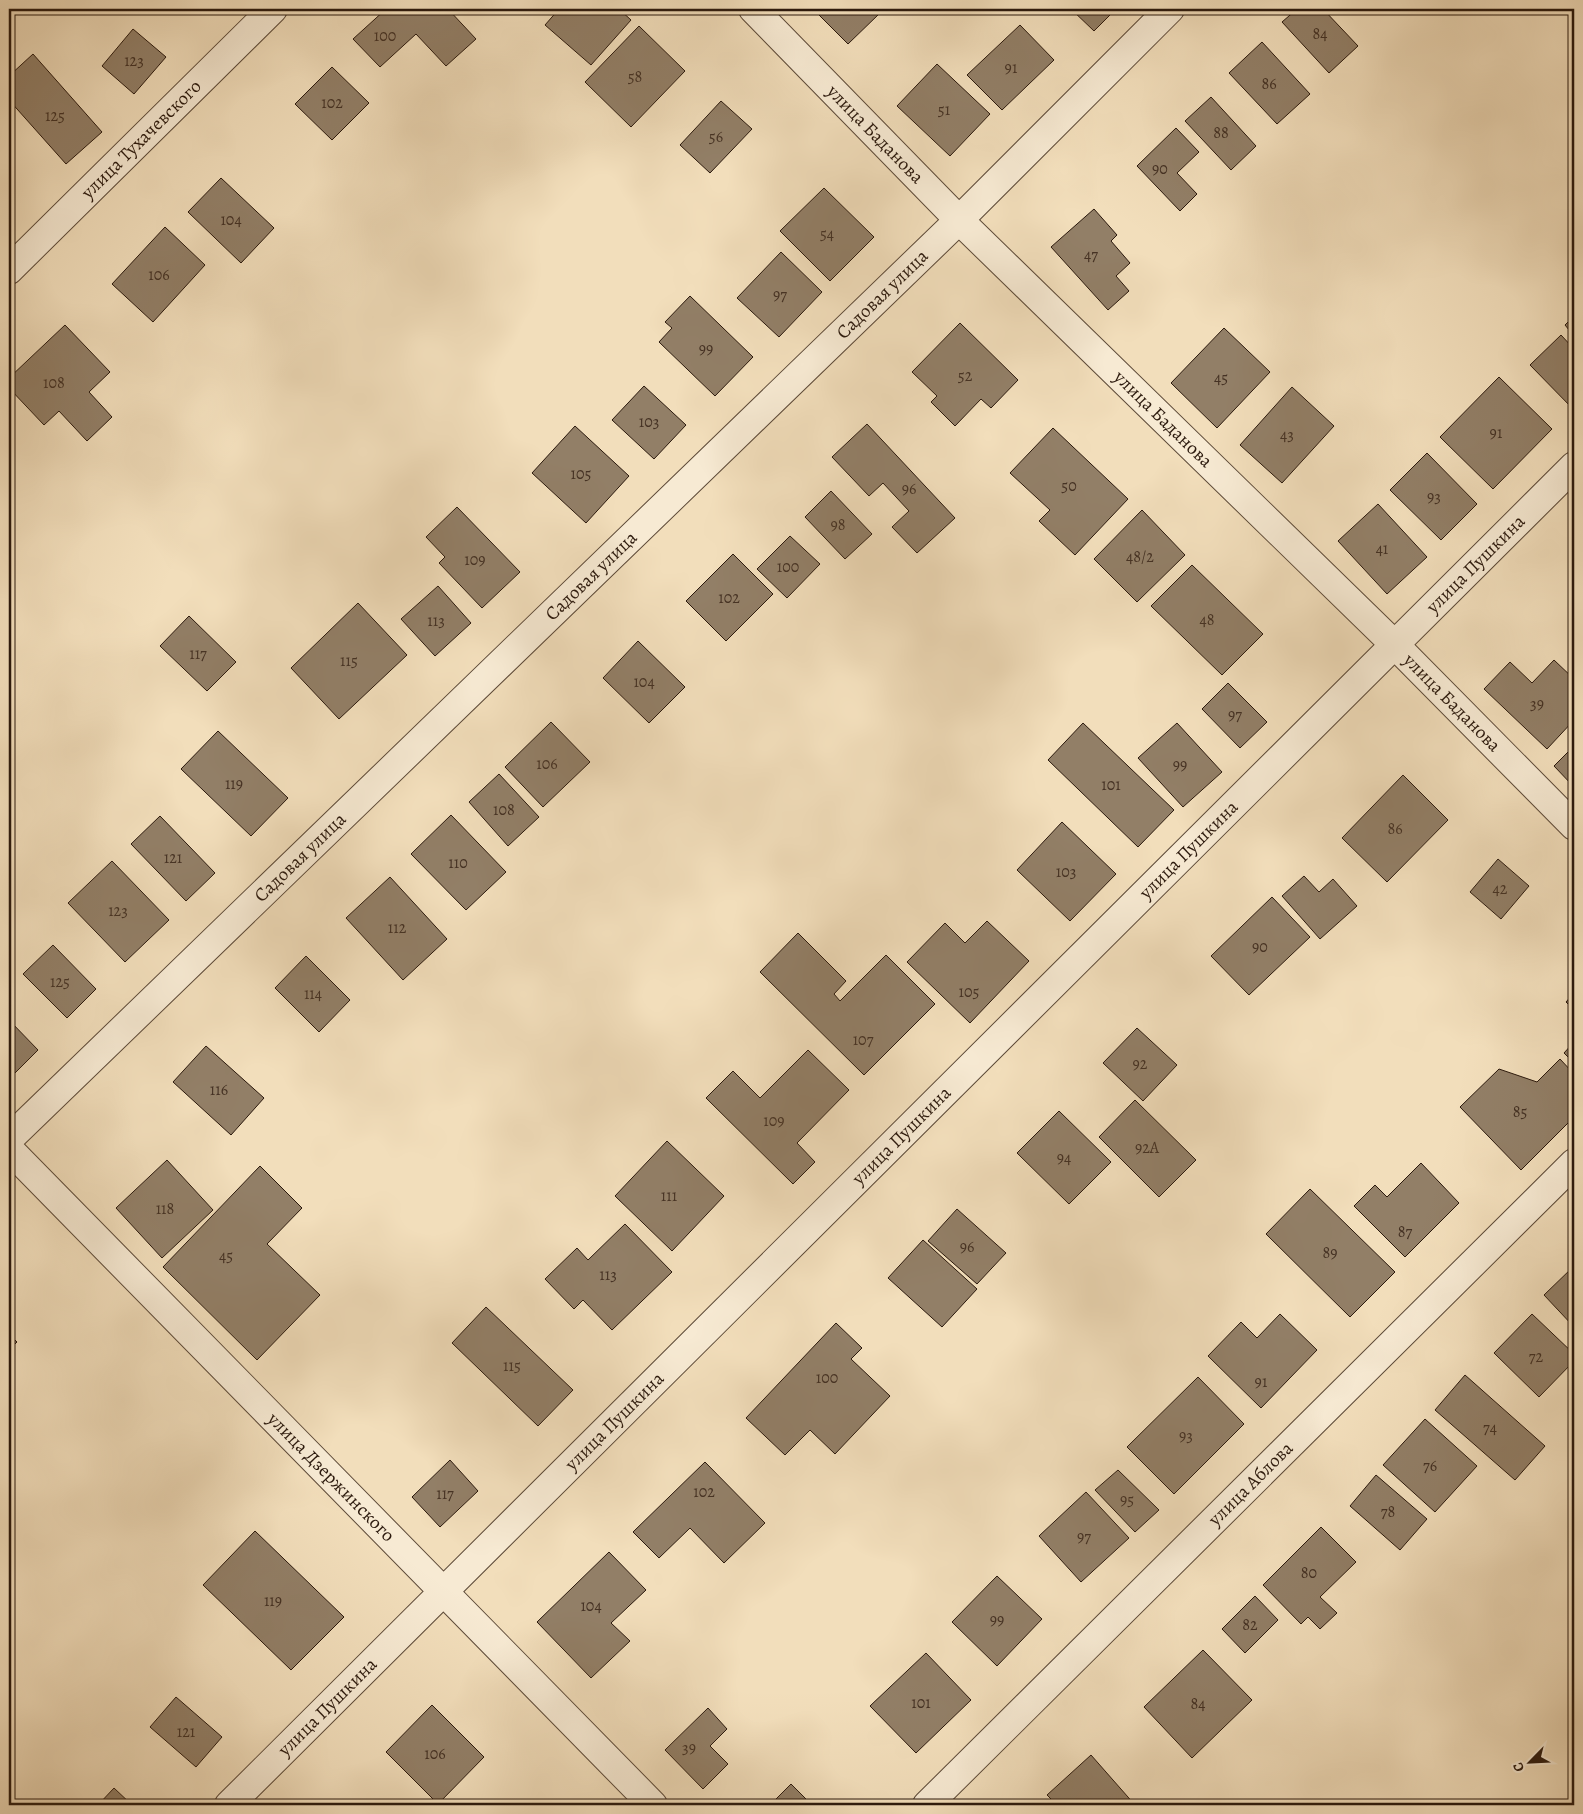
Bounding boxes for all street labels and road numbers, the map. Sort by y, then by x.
street label: улица Тухачевского [75,74,207,205]
street label: улица Баданова [820,78,930,190]
street label: Садовая улица [830,243,934,345]
street label: улица Баданова [1107,364,1219,474]
street label: улица Пушкина [1420,509,1531,620]
street label: Садовая улица [539,525,643,627]
street label: улица Баданова [1397,647,1507,758]
street label: улица Пушкина [1133,794,1244,906]
street label: Садовая улица [248,807,352,908]
street label: улица Пушкина [846,1080,957,1191]
street label: улица Пушкина [558,1366,670,1477]
street label: улица Дзержинского [261,1406,401,1548]
street label: улица Аблова [1202,1436,1299,1533]
street label: улица Пушкина [271,1652,383,1763]

